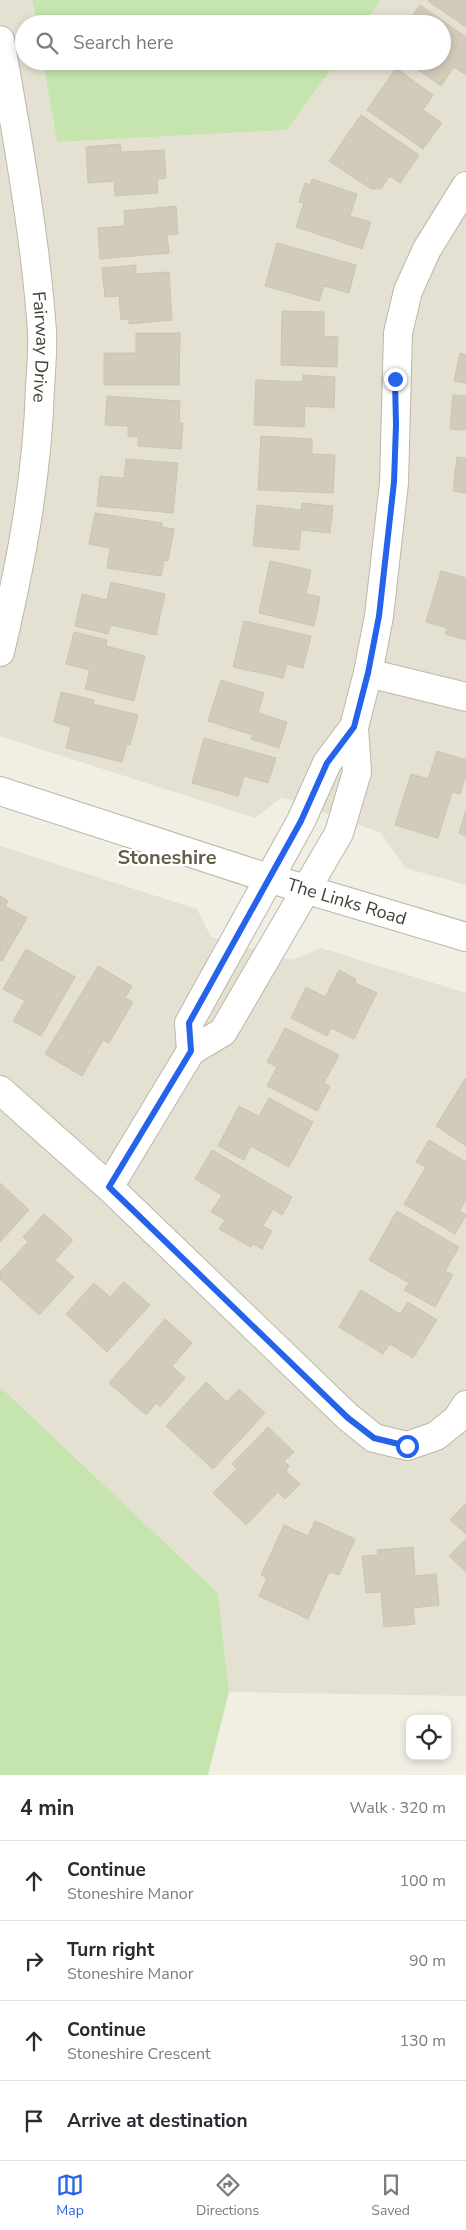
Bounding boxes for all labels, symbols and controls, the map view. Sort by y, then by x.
search box [15,15,451,70]
icon: search [33,29,61,57]
text: Search here [73,30,174,56]
street label: Fairway Drive [27,290,54,403]
route end [384,368,407,391]
district label: Stoneshire [117,844,217,871]
street label: The Links Road [284,872,409,931]
route start [396,1435,419,1458]
map controls [406,1715,451,1760]
button: locate [406,1715,451,1760]
text: 4 min [20,1794,74,1822]
text: Walk · 320 m [350,1797,446,1819]
text: Continue [67,1857,146,1883]
icon: ahead [20,1867,48,1895]
text: 100 m [399,1870,446,1892]
text: Stoneshire Manor [67,1883,193,1905]
text: Turn right [67,1937,154,1963]
icon: right [20,1947,48,1975]
text: 90 m [409,1950,446,1972]
text: Stoneshire Manor [67,1963,193,1985]
text: Continue [67,2017,146,2043]
icon: ahead [20,2027,48,2055]
text: 130 m [399,2030,446,2052]
text: Stoneshire Crescent [67,2043,211,2065]
icon: arrive [20,2107,48,2135]
text: Arrive at destination [67,2108,248,2134]
tab: Map [56,2171,84,2220]
tab: Directions [196,2171,259,2220]
tab: Saved [371,2171,410,2220]

